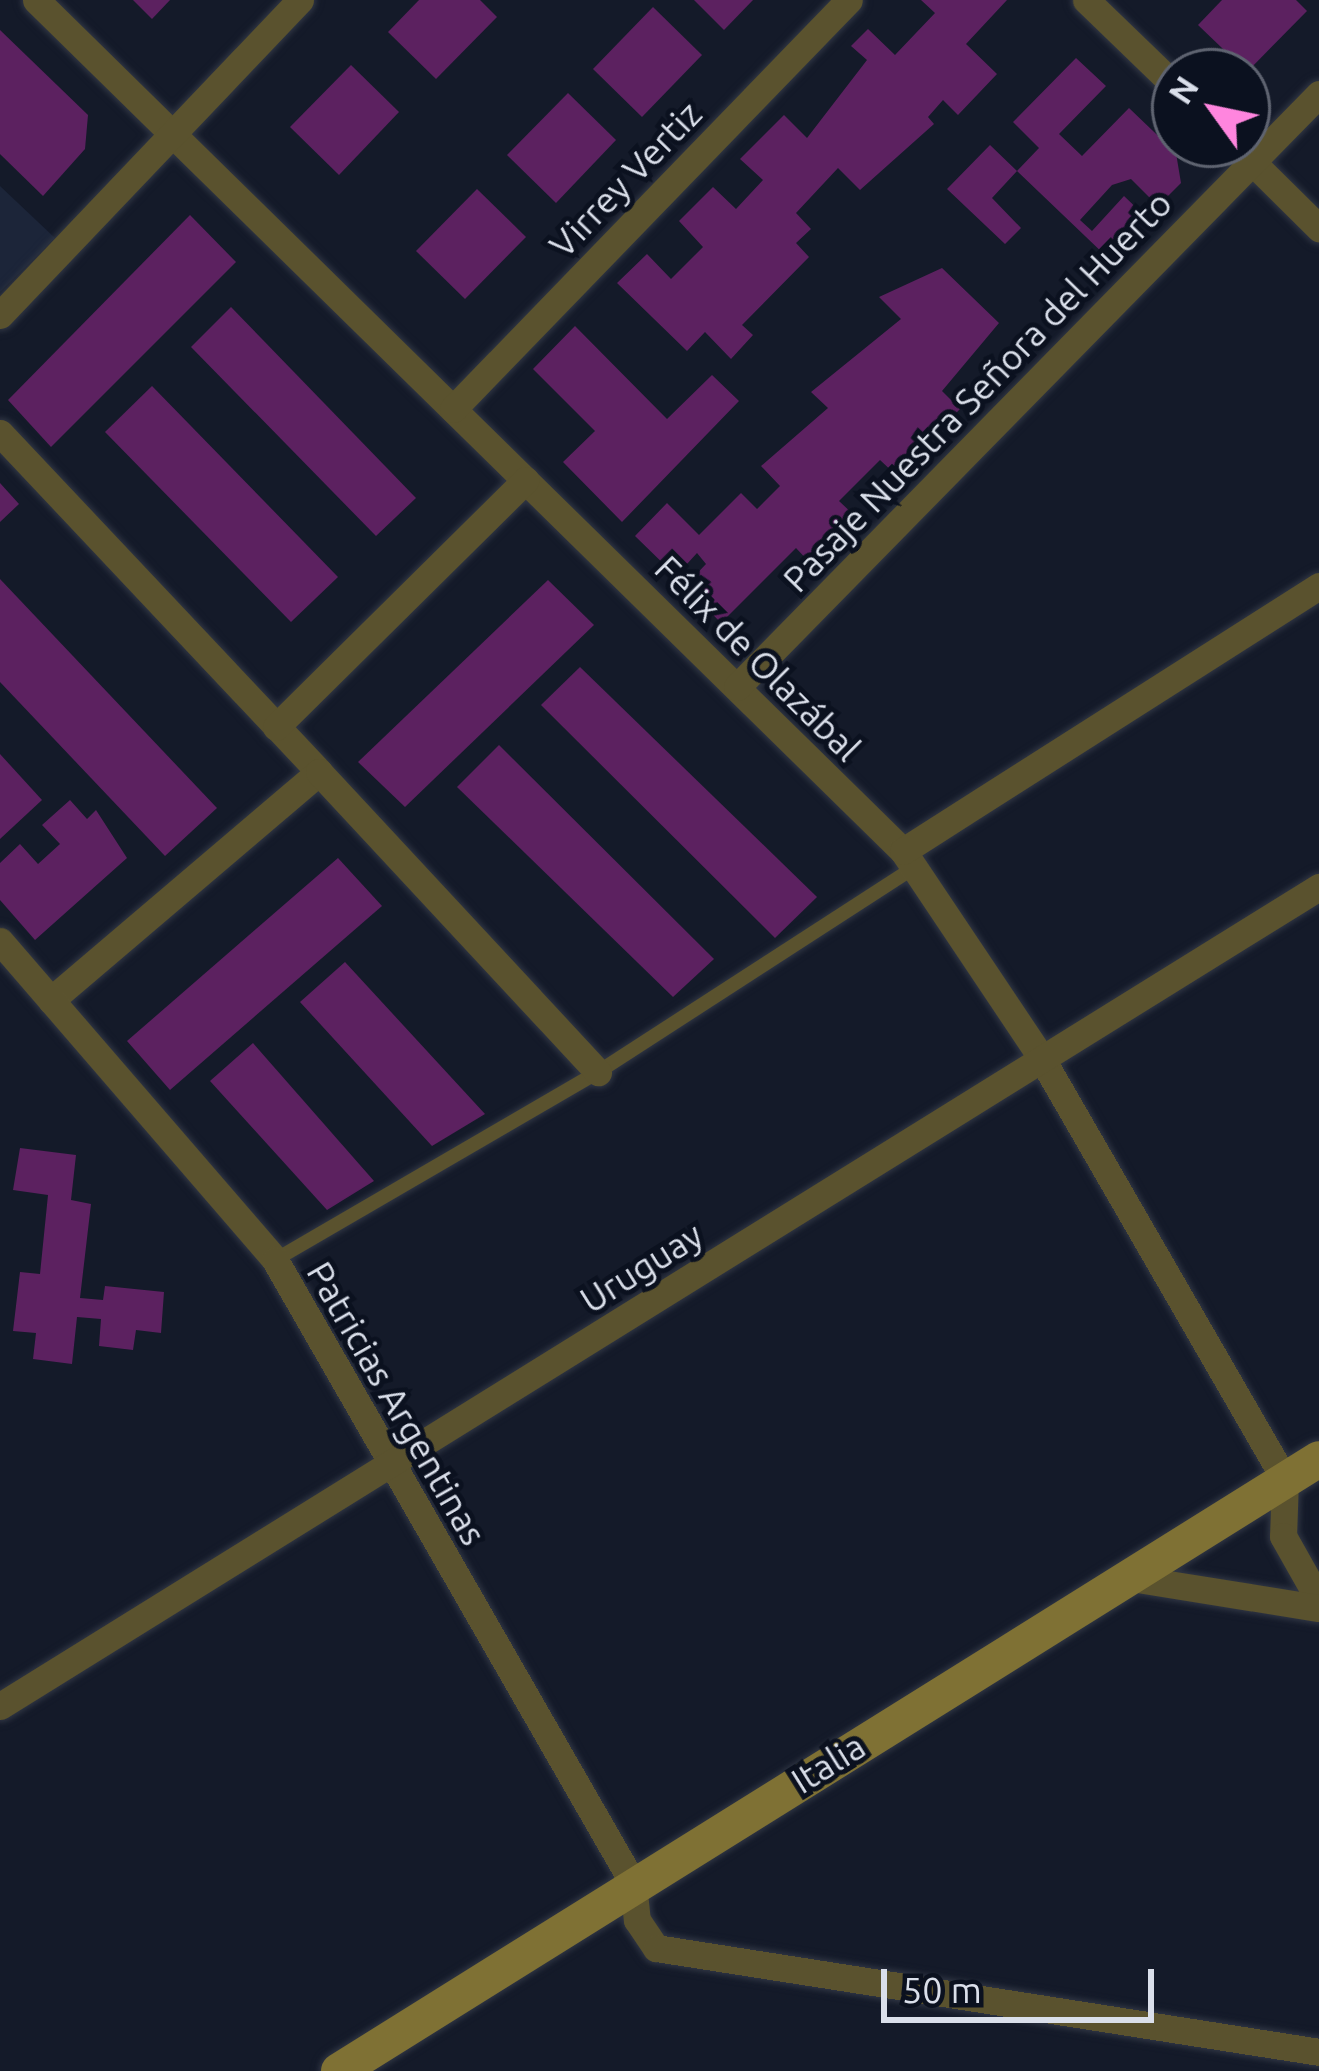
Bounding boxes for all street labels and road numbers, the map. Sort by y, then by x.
street label: Virrey Vertiz [540,92,710,266]
street label: Pasaje Nuestra Señora del Huerto [774,182,1180,600]
street label: Félix de Olazábal [646,546,870,770]
street label: Uruguay [572,1213,710,1321]
street label: Patricias Argentinas [298,1254,496,1552]
street label: Italia [783,1724,873,1802]

